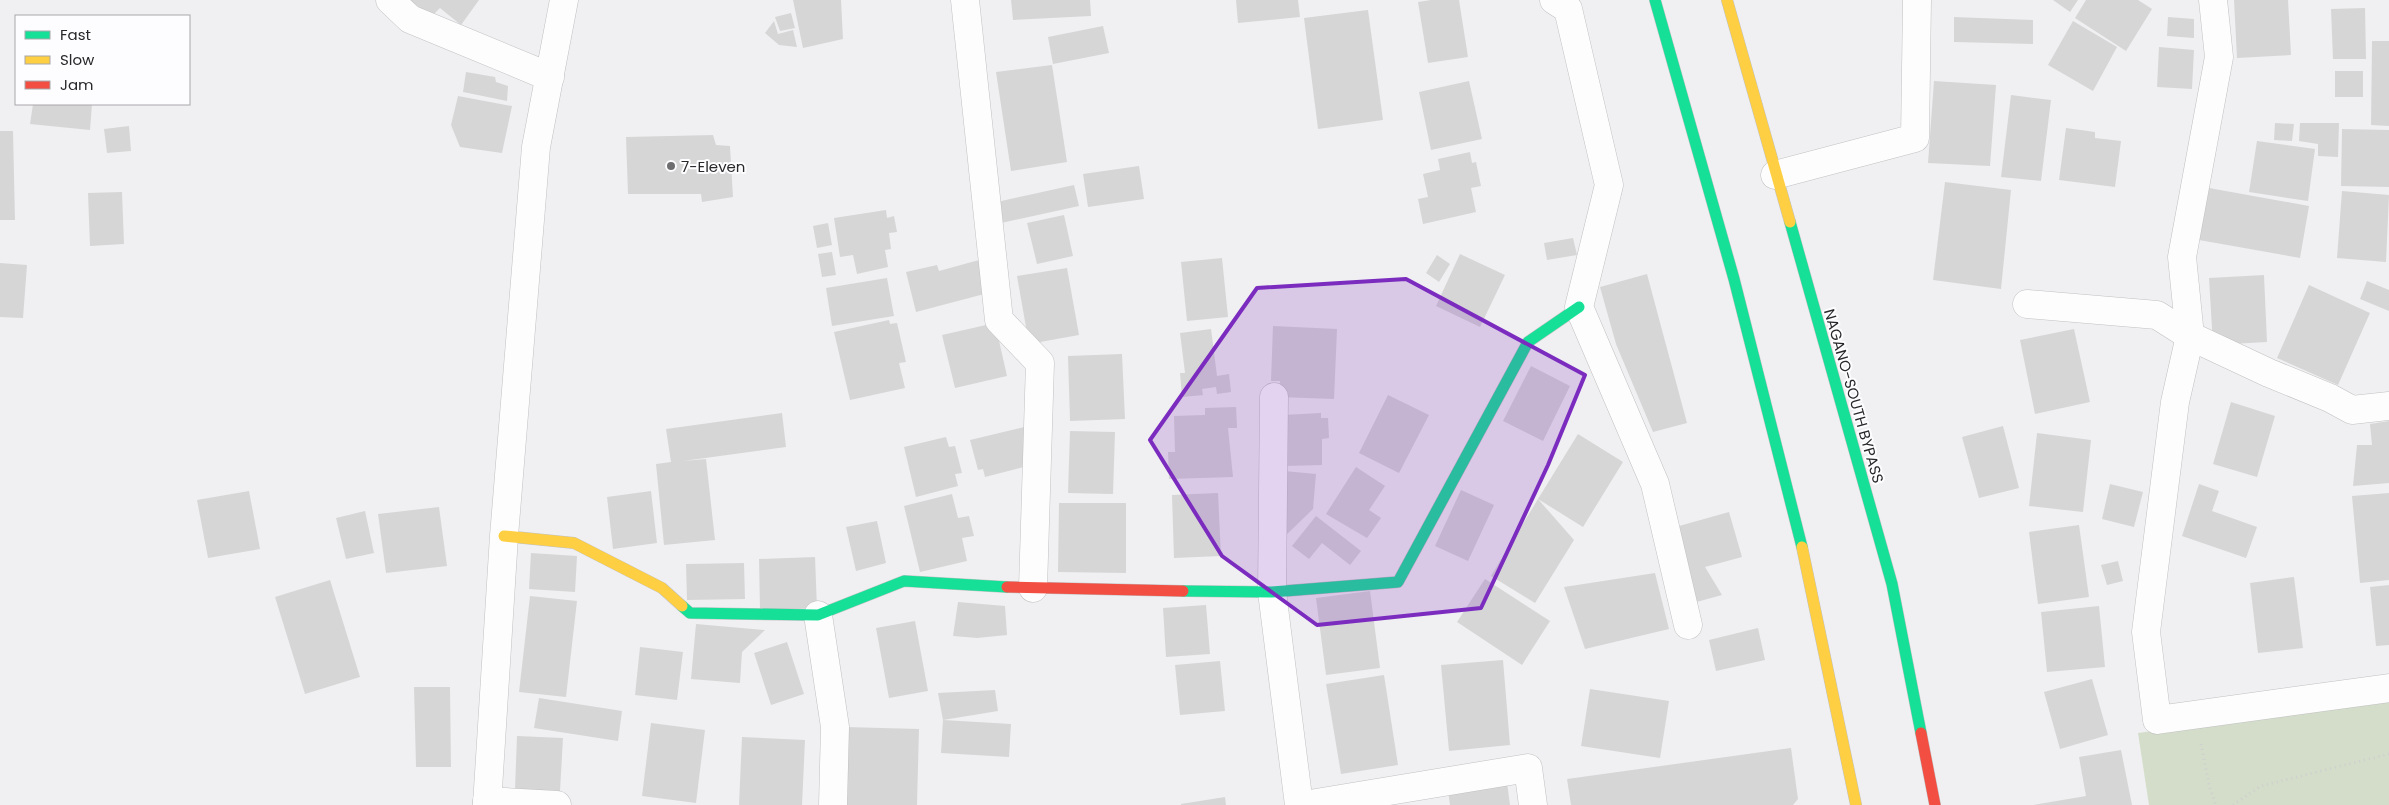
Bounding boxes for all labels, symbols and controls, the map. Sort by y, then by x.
legend [15,15,190,105]
text: Fast [60,24,91,45]
text: Slow [60,49,95,70]
text: Jam [60,74,94,95]
place label: 7-Eleven [681,156,745,177]
marker: 7-Eleven [665,160,677,172]
street label: NAGANO-SOUTH BYPASS [1819,306,1889,486]

